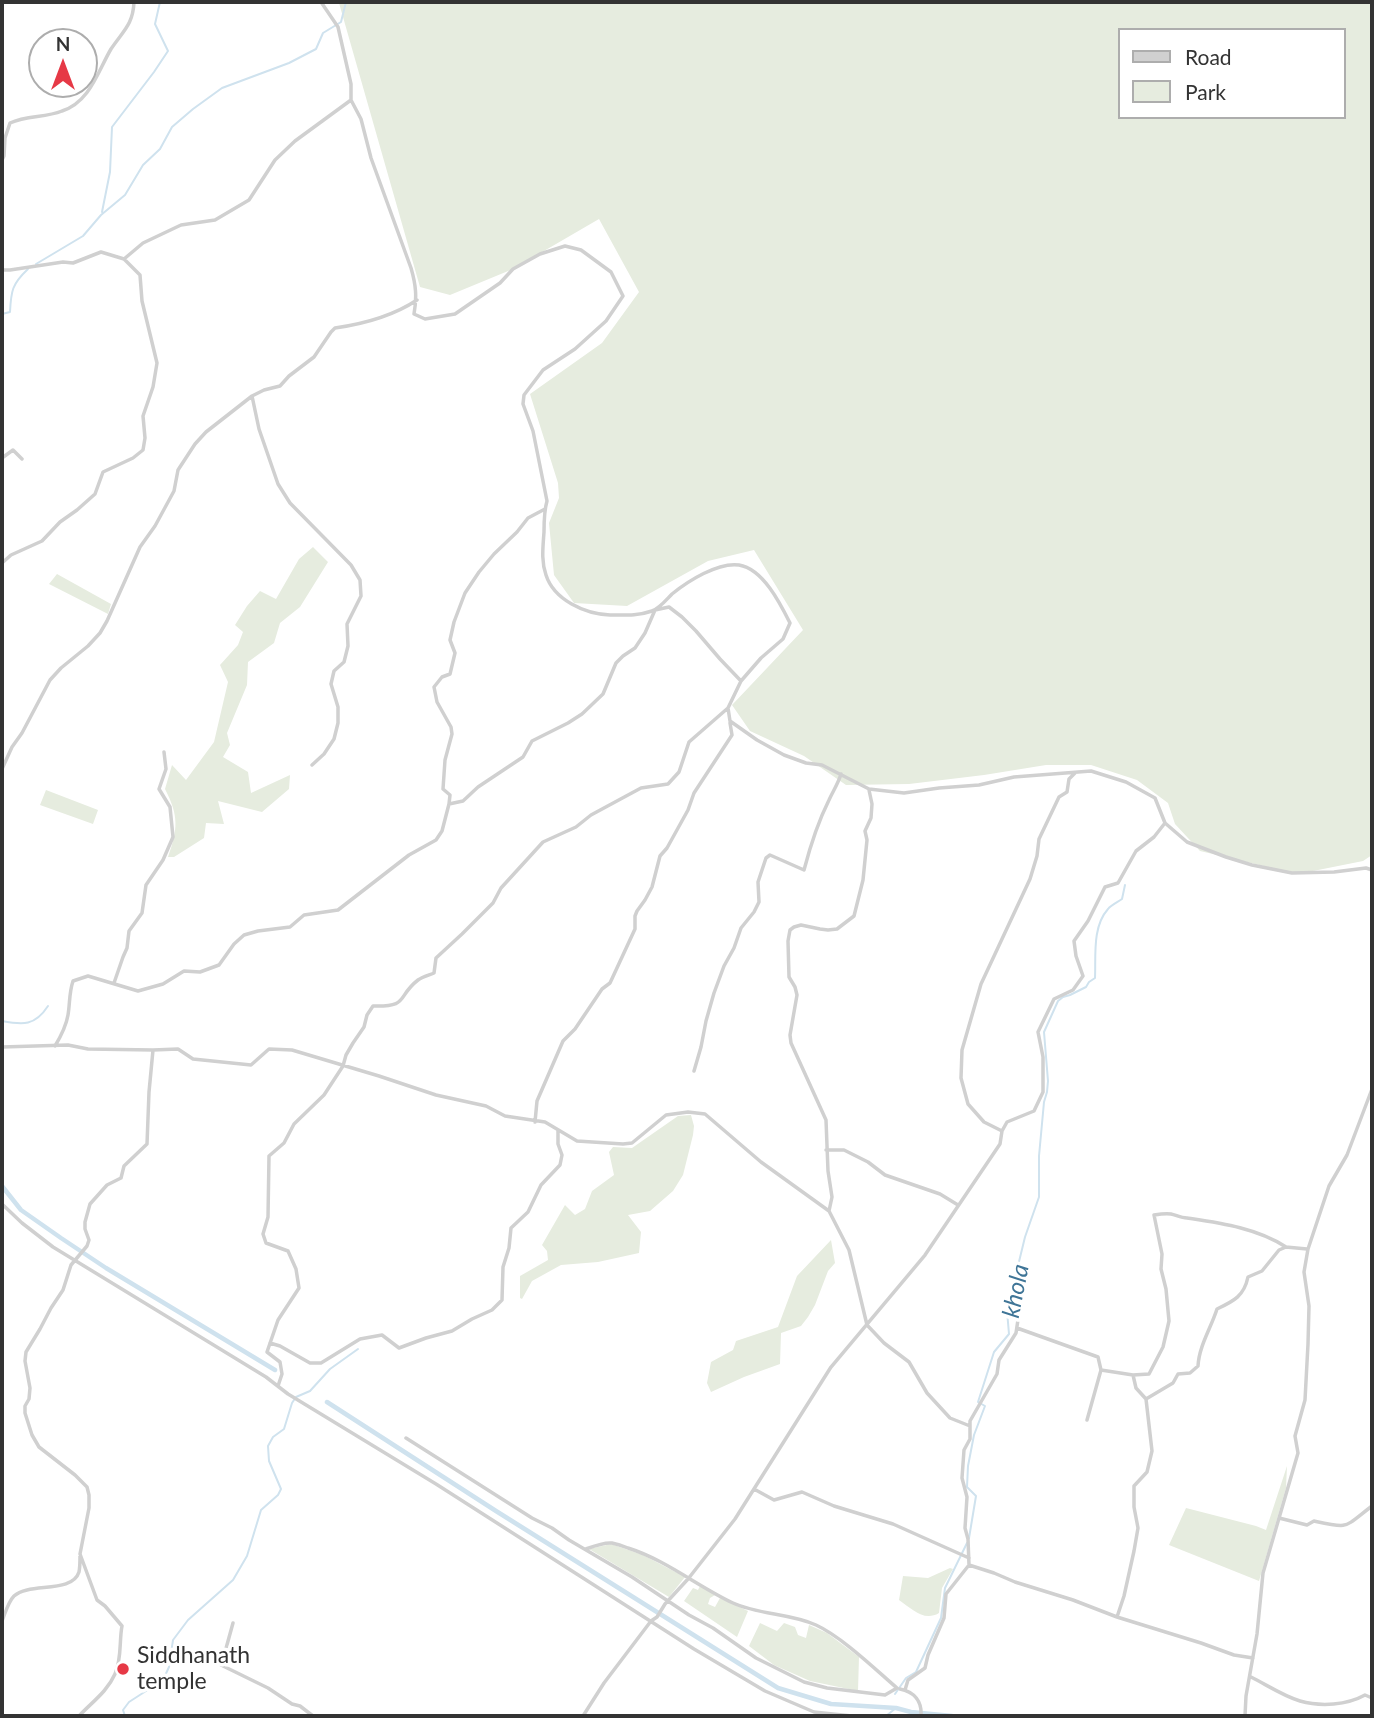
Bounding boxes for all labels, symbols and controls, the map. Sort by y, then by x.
north arrow [28,28,98,98]
legend [1118,28,1346,119]
text: N [56,32,70,55]
text: Road [1185,44,1232,69]
text: Park [1185,79,1226,104]
water label: khola [997,1262,1035,1320]
place label: Siddhanath temple [137,1642,250,1696]
marker: Siddhanath temple [115,1661,131,1677]

